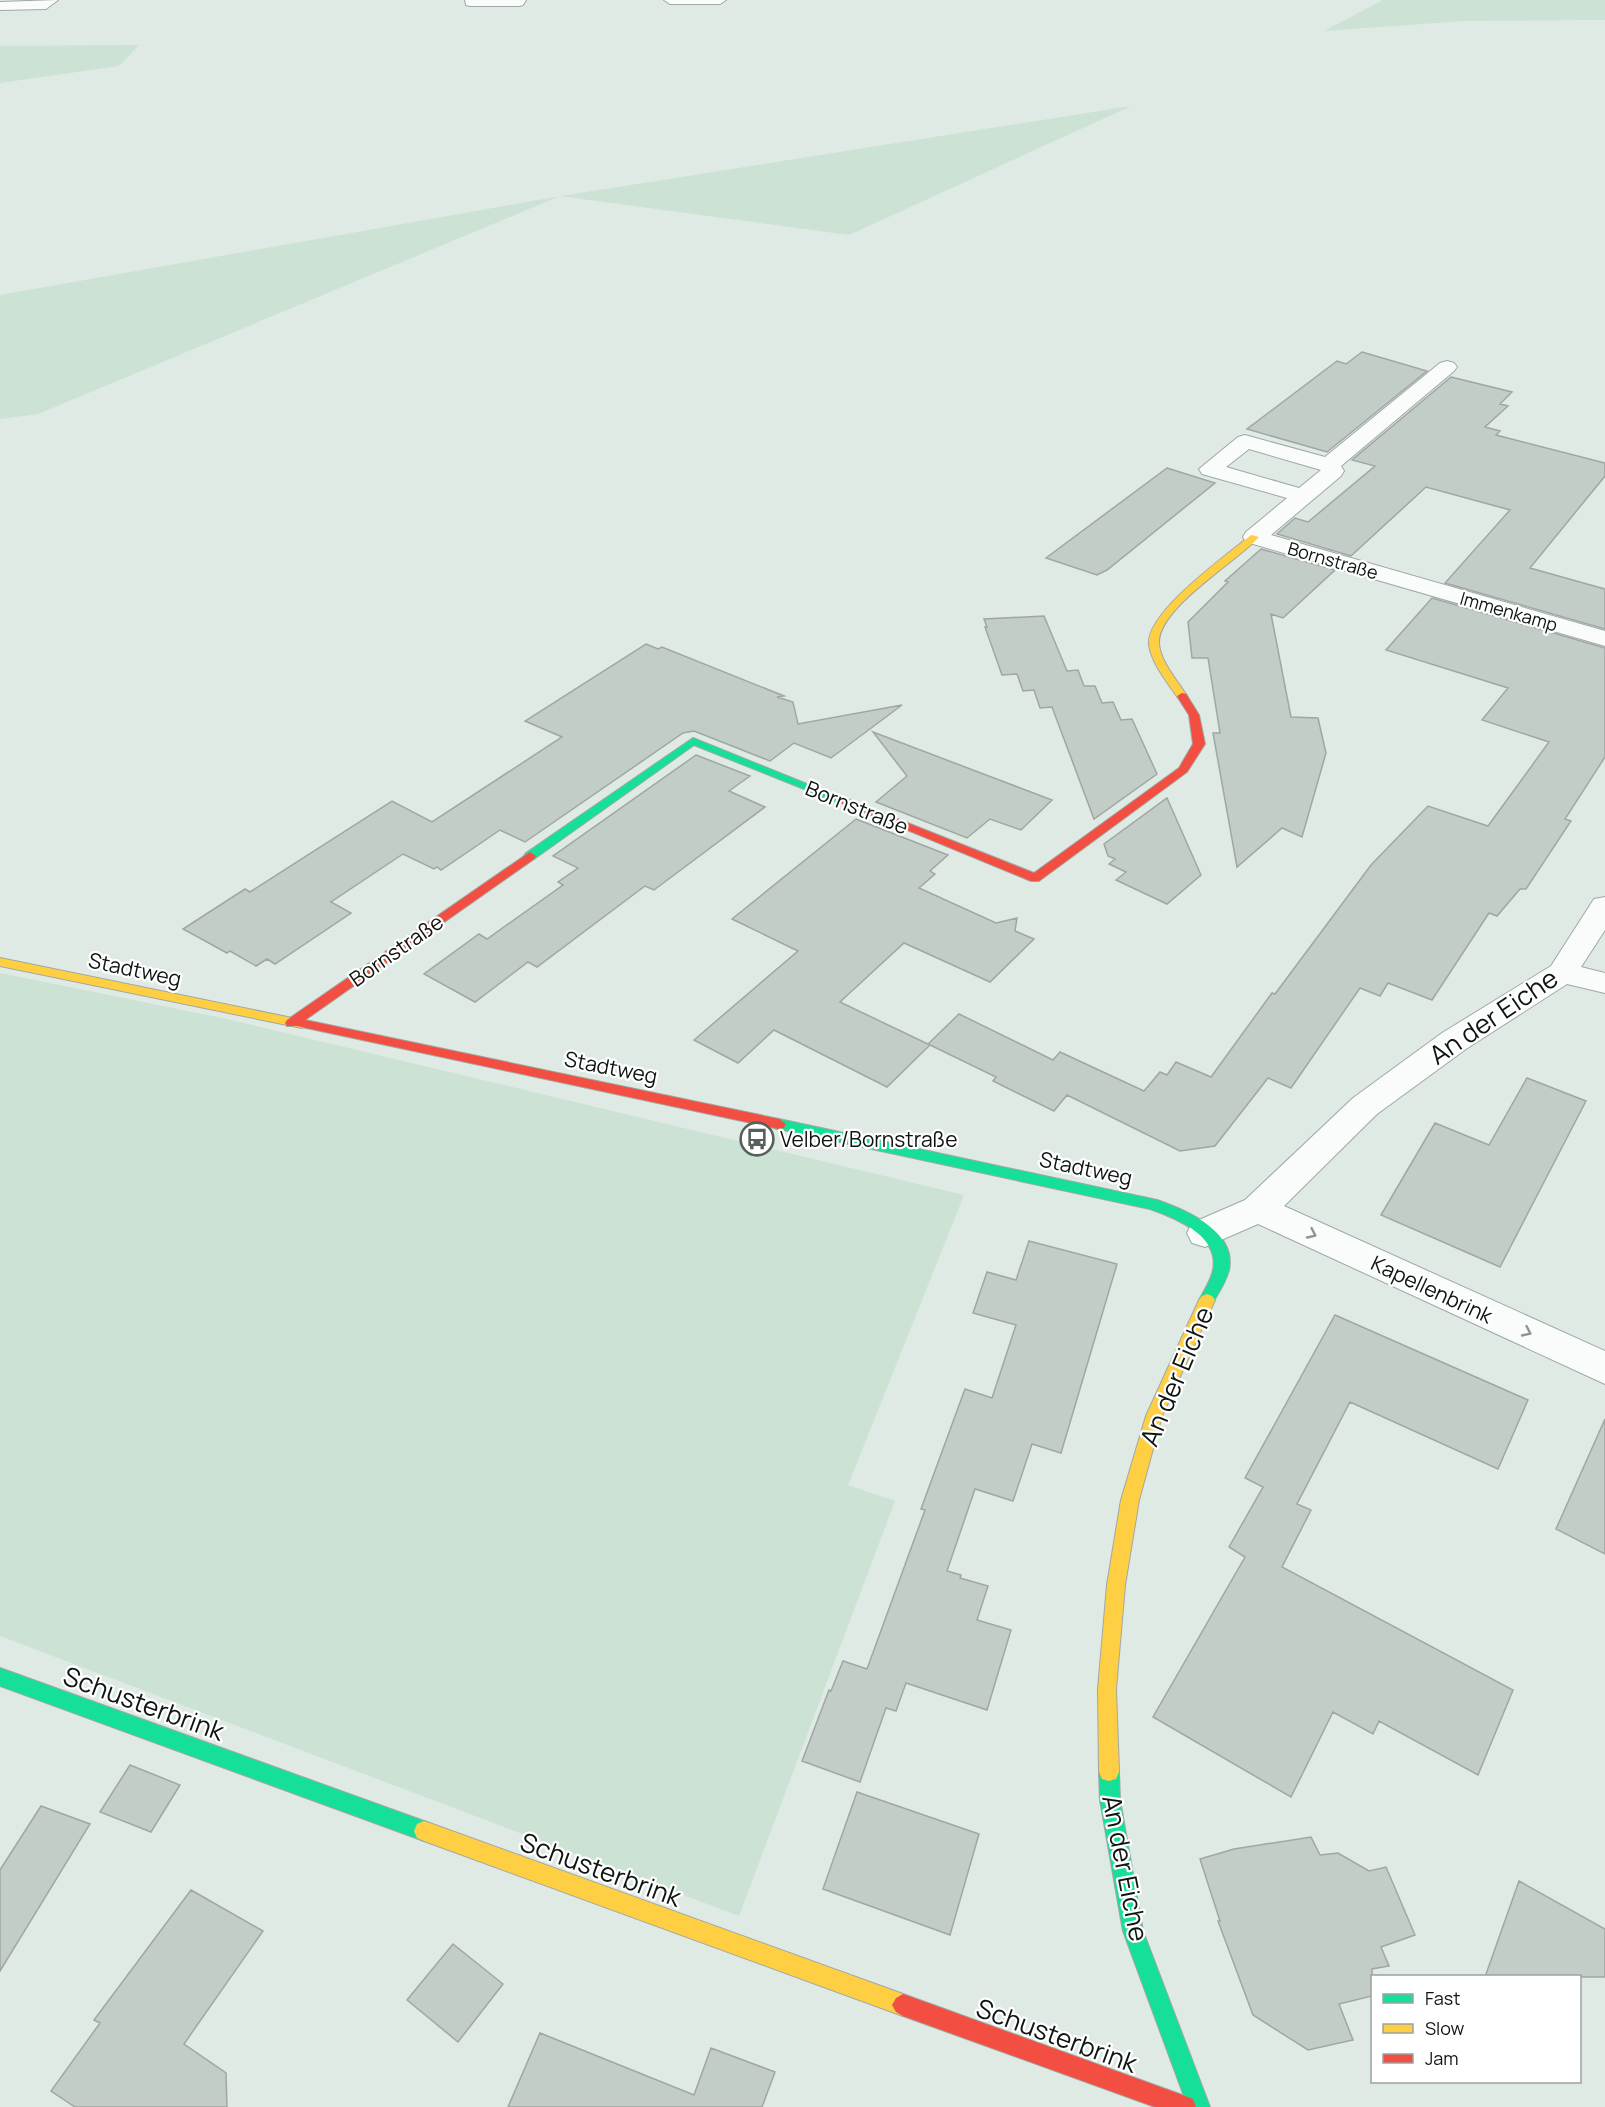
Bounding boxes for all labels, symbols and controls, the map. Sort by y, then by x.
street label: Bornstraße [1285,536,1381,584]
street label: Immenkamp [1457,586,1561,636]
street label: Bornstraße [801,774,913,840]
street label: Bornstraße [344,907,448,993]
street label: Stadtweg [86,946,184,992]
street label: An der Eiche [1421,960,1565,1072]
street label: Stadtweg [562,1044,660,1090]
bus stop icon: Velber/Bornstraße [739,1121,775,1157]
place label: Velber/Bornstraße [780,1125,957,1153]
street label: Stadtweg [1037,1145,1135,1191]
one-way arrow [1305,1226,1316,1238]
street label: Kapellenbrink [1367,1249,1498,1330]
street label: An der Eiche [1130,1301,1222,1451]
one-way arrow [1521,1325,1532,1337]
street label: Schusterbrink [59,1657,230,1749]
street label: An der Eiche [1094,1792,1158,1944]
street label: Schusterbrink [516,1823,687,1915]
legend [1371,1975,1581,2083]
text: Fast [1425,1986,1460,2010]
street label: Schusterbrink [972,1989,1143,2081]
text: Slow [1425,2016,1465,2040]
text: Jam [1425,2046,1459,2070]

